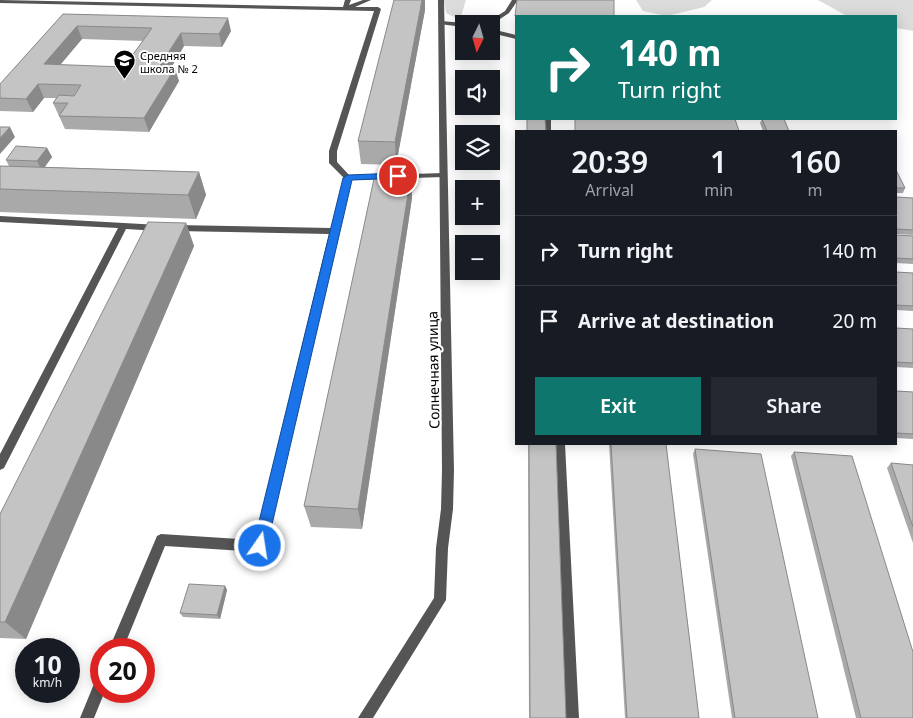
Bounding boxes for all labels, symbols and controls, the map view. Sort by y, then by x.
north arrow [455,15,500,60]
map controls [455,15,500,280]
text: 140 m [618,29,721,76]
icon: right [535,35,600,100]
place label: Средняя школа № 2 [140,48,198,76]
school or university icon: Средняя школа № 2 [112,49,136,80]
button: sound [455,70,500,115]
text: Turn right [618,74,721,104]
button: layers [455,125,500,170]
text: 20:39 [571,141,648,182]
text: 1 [710,141,727,182]
text: 160 [789,141,841,182]
pin [377,155,419,197]
icon: arrive [384,162,412,190]
text: Arrival [585,179,634,201]
text: min [704,179,733,201]
text: m [808,179,823,201]
button: + [455,180,500,225]
button: − [455,235,500,280]
icon: right [535,237,563,265]
text: Turn right [578,238,673,264]
text: 140 m [822,238,877,264]
icon: arrive [535,307,563,335]
text: Arrive at destination [578,308,774,334]
text: 20 m [833,308,877,334]
street label: Солнечная улица [422,311,444,429]
button: Exit [535,377,701,435]
button: Share [711,377,877,435]
position arrow [233,519,285,571]
speed limit sign: 20 [90,638,155,703]
text: 10 [33,647,62,681]
text: km/h [33,674,62,691]

